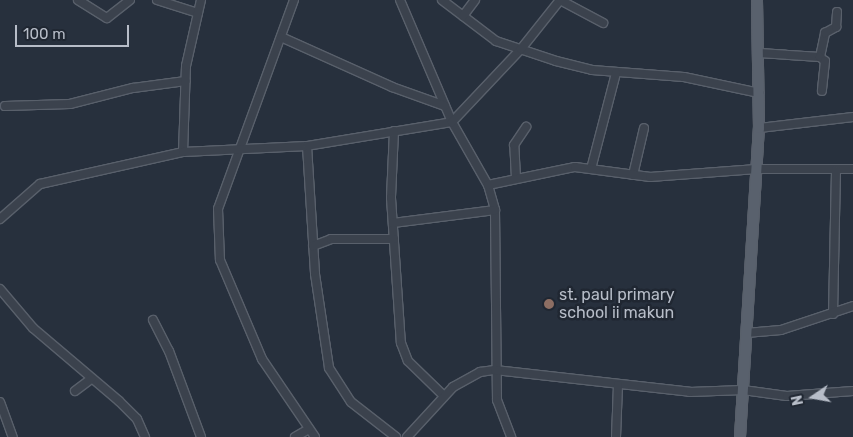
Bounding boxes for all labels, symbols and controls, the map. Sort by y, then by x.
scale bar [18,15,131,47]
text: 100 m [23,25,65,43]
place label: st. paul primary school ii makun [559,285,675,323]
marker: st. paul primary school ii makun [543,298,555,310]
north arrow [788,372,838,422]
text: N [788,394,807,407]

